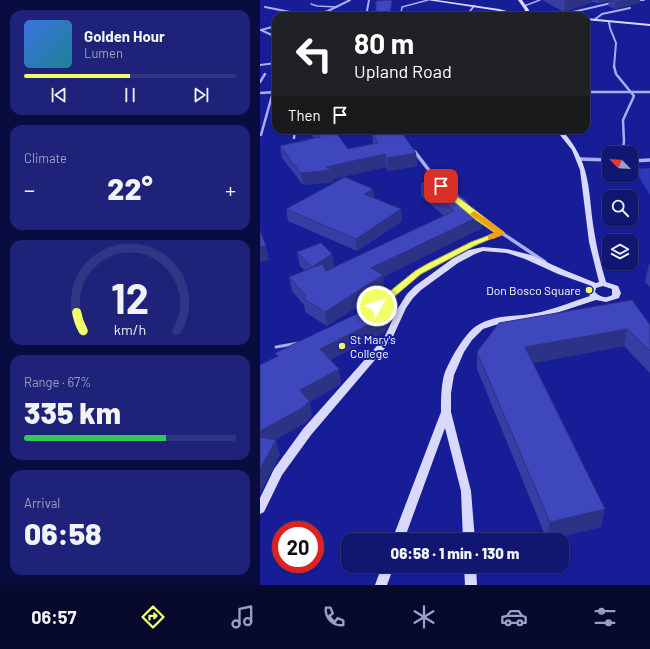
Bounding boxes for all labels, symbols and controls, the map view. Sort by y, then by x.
text: 80 m [354,26,414,60]
text: Golden Hour [84,27,165,45]
icon: left [288,28,340,80]
text: Lumen [84,45,123,61]
text: Upland Road [354,60,452,82]
icon: previous [48,84,70,106]
icon: pause [119,84,141,106]
icon: next [190,84,212,106]
icon: arrive [329,104,351,126]
text: Then [288,106,321,124]
north arrow [602,146,638,182]
map controls [602,146,638,270]
text: Climate [24,150,67,166]
pin [424,169,458,203]
text: 22° [107,170,153,206]
icon: arrive [430,175,452,197]
text: − [24,176,35,202]
text: + [225,176,236,202]
button: search [602,190,638,226]
button: layers [602,234,638,270]
text: 12 [111,271,149,321]
place label: Don Bosco Square [486,283,581,297]
position arrow [356,285,398,327]
marker: Don Bosco Square [584,285,594,295]
text: km/h [114,320,146,337]
place label: St Mary's College [350,332,396,360]
marker: St Mary's College [337,341,347,351]
text: Range · 67% [24,374,91,390]
text: 335 km [24,394,121,430]
text: Arrival [24,495,60,511]
text: 06:58 [24,515,102,551]
speed limit sign: 20 [272,521,324,573]
text: 06:58 · 1 min · 130 m [391,544,519,562]
icon: directions [139,603,167,631]
icon: music [229,603,257,631]
icon: phone [320,603,348,631]
icon: climate [410,603,438,631]
icon: car [500,603,528,631]
icon: filters [591,603,619,631]
text: 06:57 [31,606,76,628]

